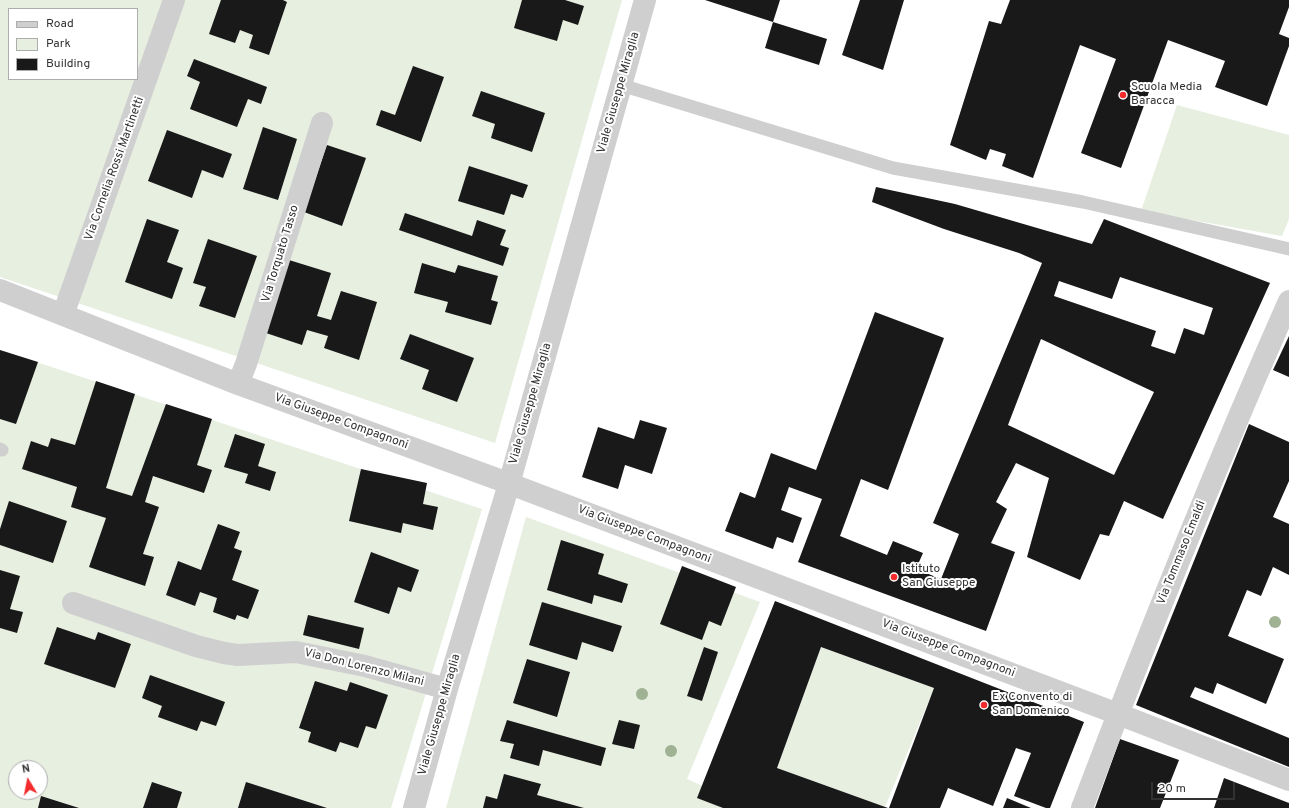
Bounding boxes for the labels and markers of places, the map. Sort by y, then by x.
place label: Scuola Media Baracca [1131,81,1202,109]
marker: Scuola Media Baracca [1118,90,1128,100]
place label: Istituto San Giuseppe [902,563,976,591]
marker: Istituto San Giuseppe [889,572,899,582]
place label: Ex Convento di San Domenico [992,691,1072,719]
marker: Ex Convento di San Domenico [979,700,989,710]

